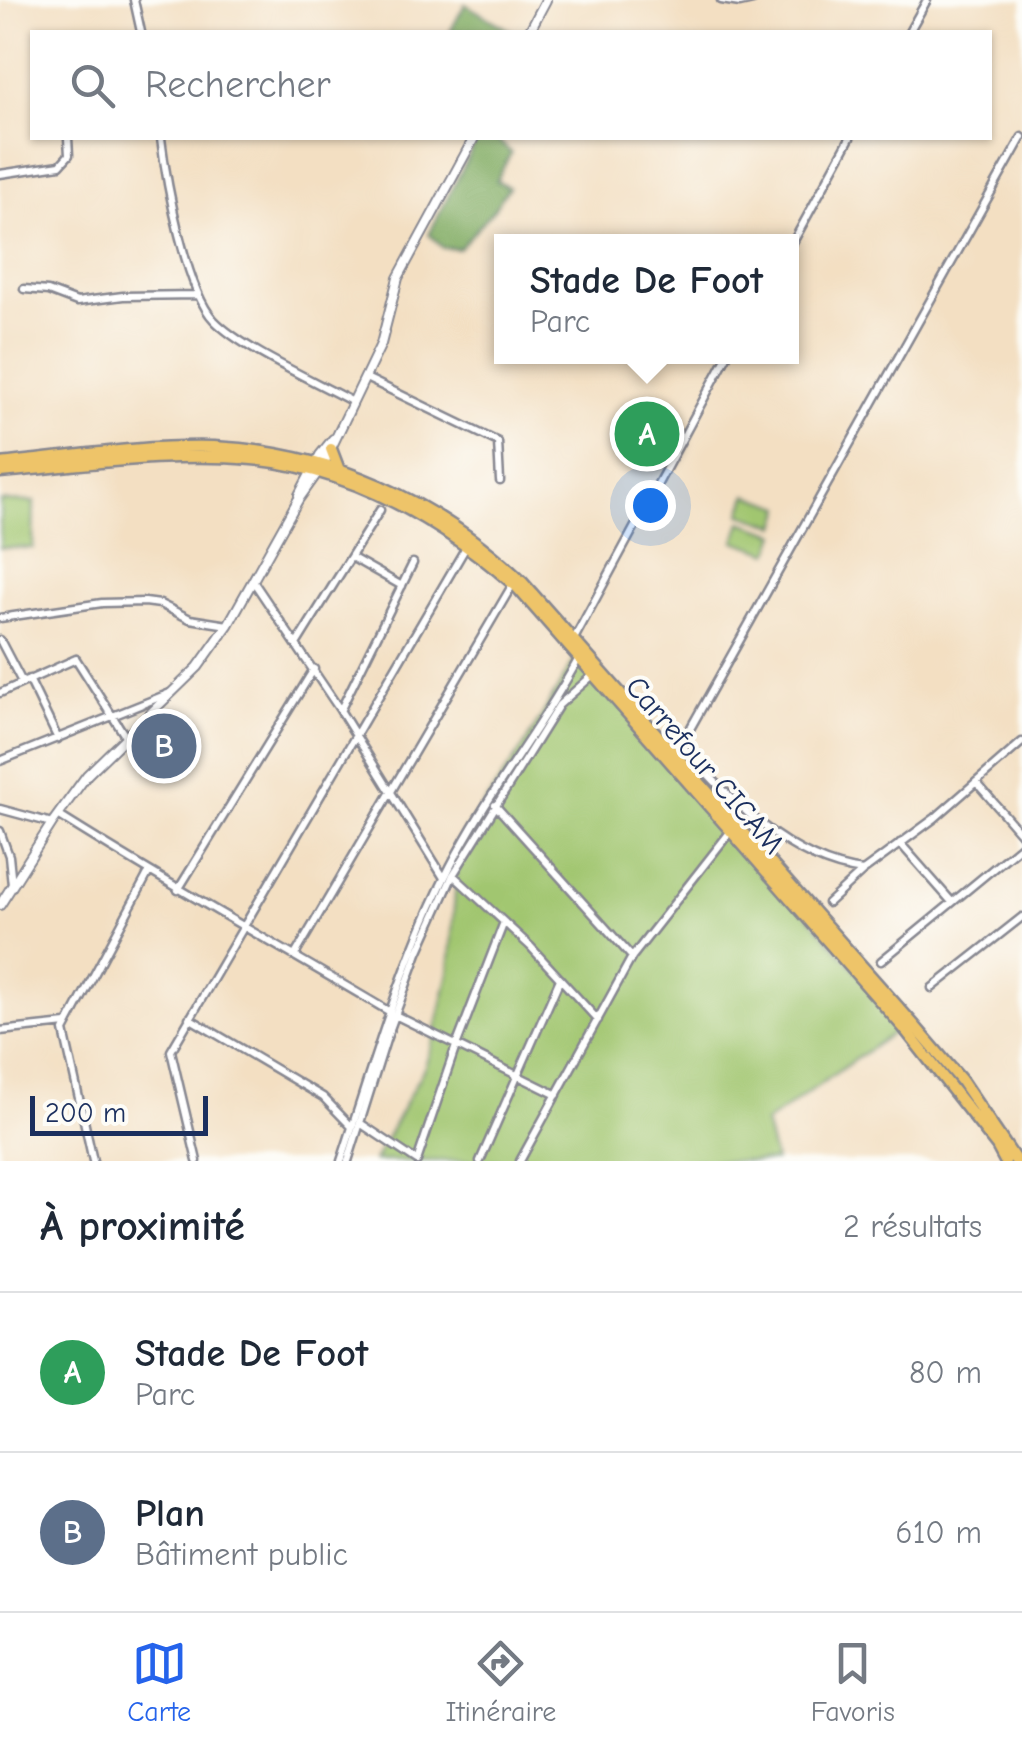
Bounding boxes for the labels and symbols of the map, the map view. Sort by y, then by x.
pin: A [614,396,680,472]
your location [625,480,676,531]
street label: Carrefour CICAM [618,670,791,861]
pin: B [132,708,196,784]
scale bar [30,1091,208,1136]

